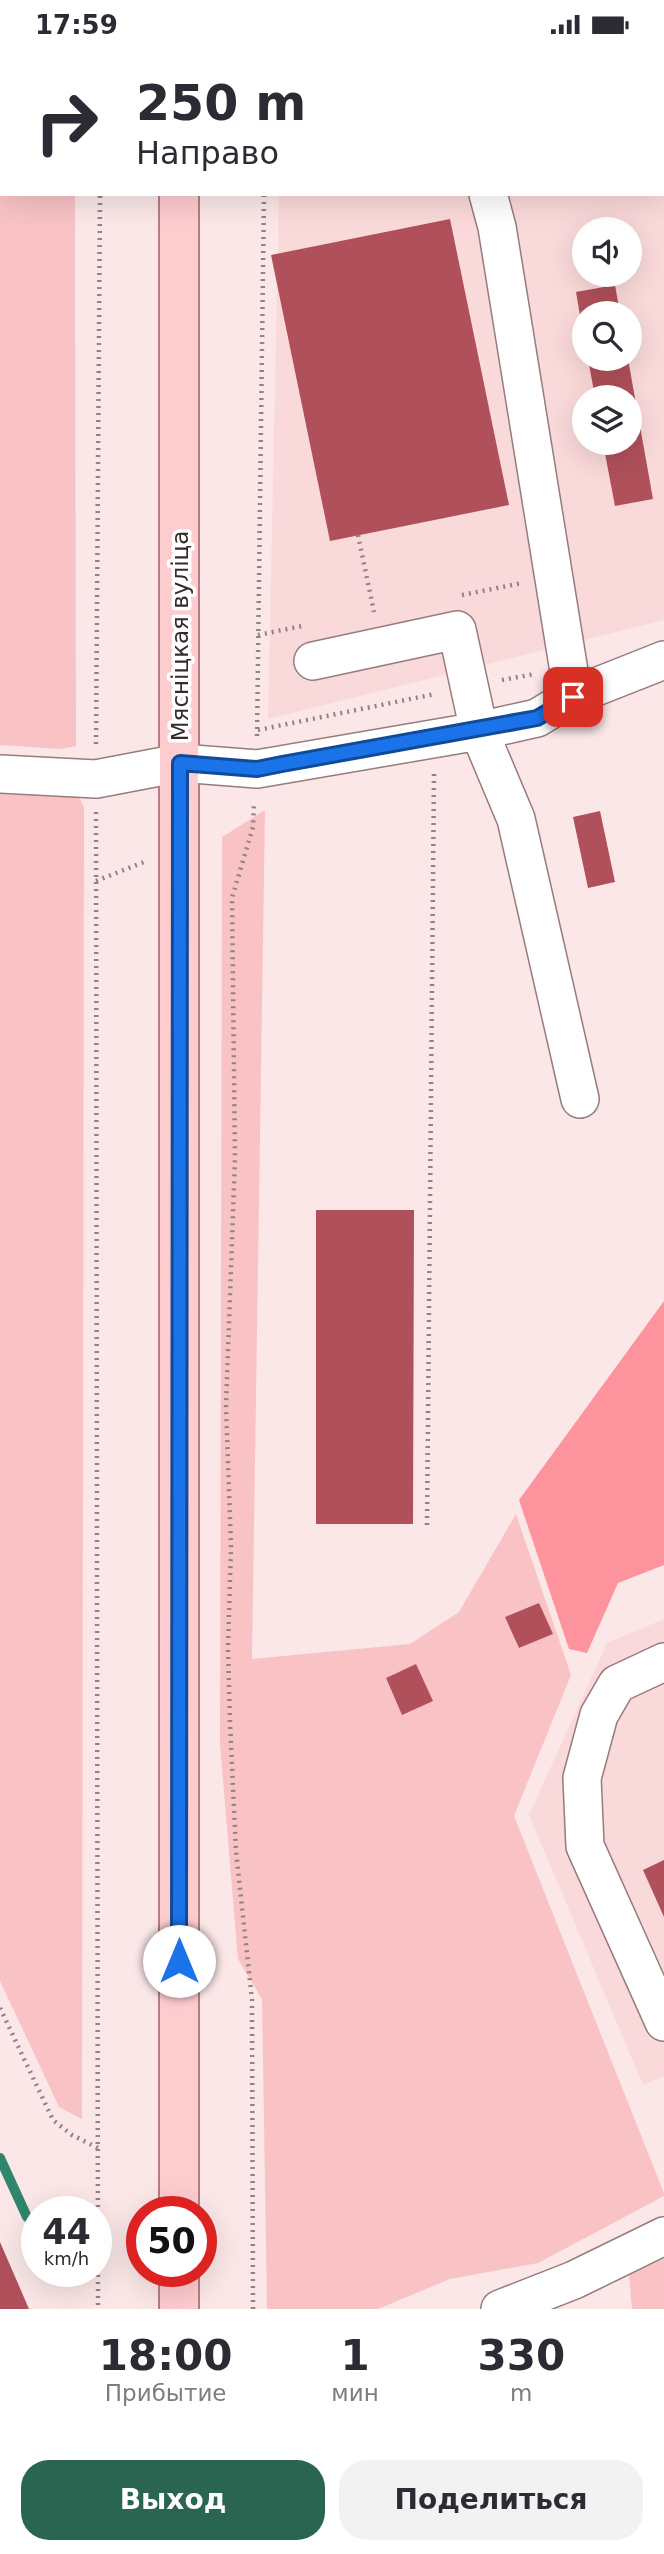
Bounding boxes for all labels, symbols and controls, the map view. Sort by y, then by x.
text: 17:59 [35,10,118,40]
text: 250 m [136,75,306,132]
icon: right [21,77,112,168]
text: Направо [136,134,279,172]
map controls [572,217,642,455]
button: sound [572,217,642,287]
button: search [572,301,642,371]
button: layers [572,385,642,455]
street label: Мясніцкая вуліца [167,531,193,741]
pin [543,667,603,727]
icon: arrive [554,678,592,716]
position arrow [142,1924,216,1998]
speed limit sign: 50 [126,2196,217,2287]
text: 44 [42,2212,91,2252]
text: km/h [44,2248,89,2269]
text: 18:00 [99,2331,233,2380]
text: 1 [340,2331,370,2380]
text: 330 [477,2331,565,2380]
text: Прибытие [105,2380,227,2406]
text: мин [331,2380,379,2406]
text: m [510,2380,533,2406]
button: Выход [21,2460,325,2540]
button: Поделиться [339,2460,643,2540]

